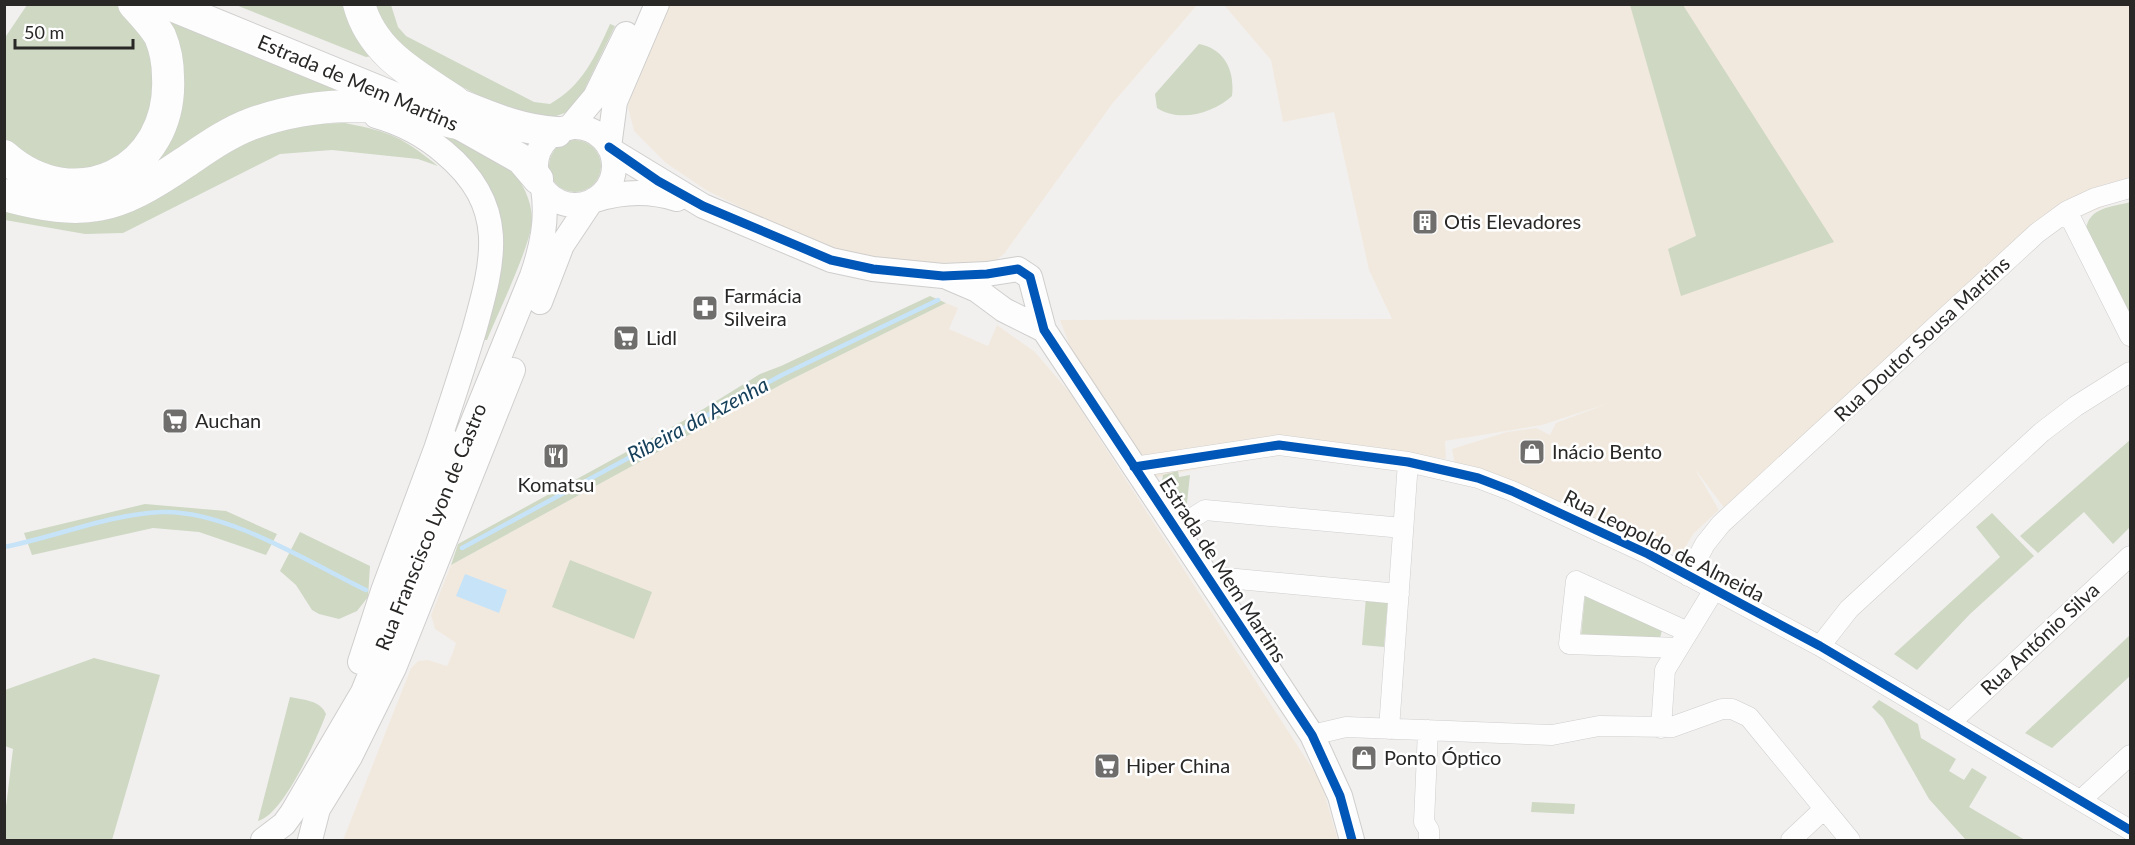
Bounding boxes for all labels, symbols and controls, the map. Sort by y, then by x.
scale bar [15,12,134,50]
text: 50 m [24,21,64,43]
street label: Estrada de Mem Martins [255,29,462,135]
building icon: Otis Elevadores [1410,207,1440,237]
place label: Otis Elevadores [1444,209,1581,233]
street label: Rua Doutor Sousa Martins [1829,251,2014,426]
place label: Farmácia Silveira [724,283,802,330]
pharmacy icon: Farmácia Silveira [690,293,720,323]
supermarket icon: Lidl [611,323,641,353]
place label: Lidl [646,325,677,349]
water label: Ribeira da Azenha [622,371,772,466]
street label: Rua Franscisco Lyon de Castro [369,399,491,654]
supermarket icon: Auchan [160,406,190,436]
place label: Auchan [195,408,261,432]
shop icon: Inácio Bento [1517,437,1547,467]
place label: Inácio Bento [1552,439,1662,463]
restaurant icon: Komatsu [541,441,571,471]
place label: Komatsu [517,472,595,496]
street label: Estrada de Mem Martins [1155,473,1293,666]
street label: Rua Leopoldo de Almeida [1560,484,1769,606]
street label: Rua António Silva [1975,577,2104,699]
shop icon: Ponto Óptico [1349,743,1379,773]
place label: Ponto Óptico [1384,745,1501,769]
supermarket icon: Hiper China [1092,751,1122,781]
place label: Hiper China [1126,753,1230,777]

